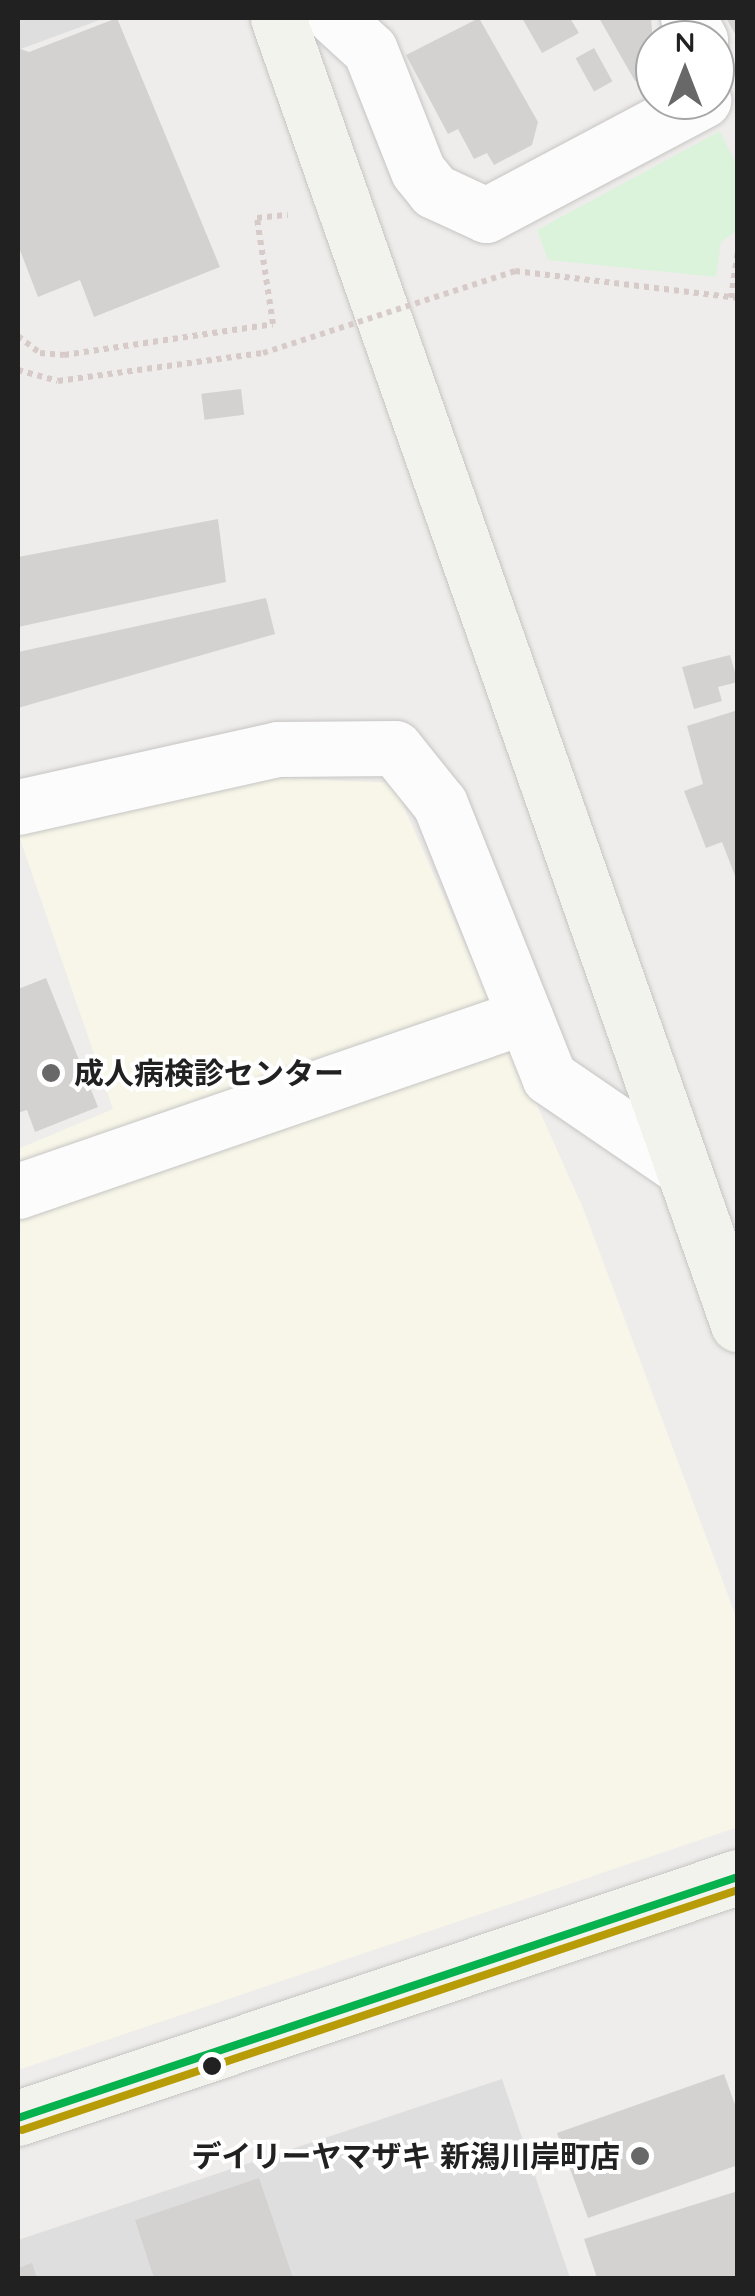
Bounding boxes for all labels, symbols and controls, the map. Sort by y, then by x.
north arrow [635,20,735,120]
text: N [675,24,695,59]
place label: 成人病検診センター [74,1055,344,1091]
marker: 成人病検診センター [38,1060,64,1086]
unlabelled marker [202,2056,222,2076]
place label: デイリーヤマザキ 新潟川岸町店 [192,2138,620,2174]
marker: デイリーヤマザキ 新潟川岸町店 [629,2145,651,2167]

